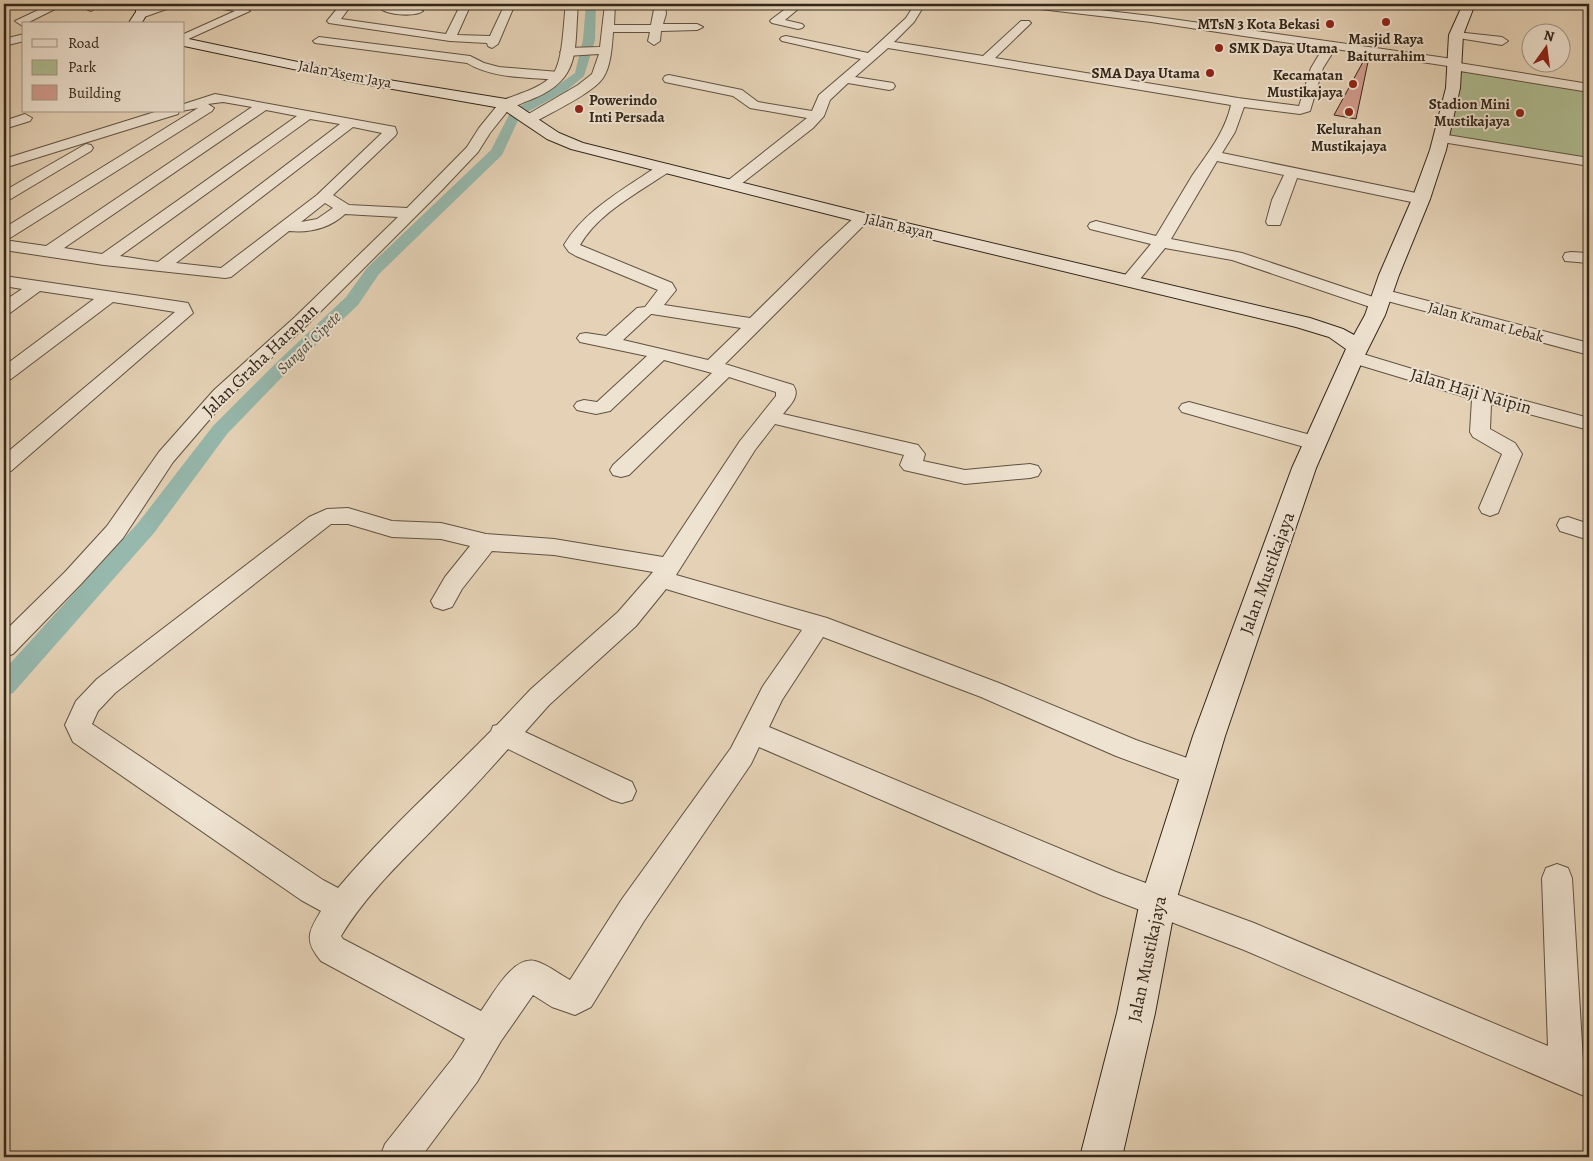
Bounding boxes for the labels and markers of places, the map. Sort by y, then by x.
place label: MTsN 3 Kota Bekasi [1198,14,1321,34]
marker: Masjid Raya Baiturrahim [1380,16,1392,28]
marker: MTsN 3 Kota Bekasi [1324,18,1336,30]
place label: Masjid Raya Baiturrahim [1347,29,1426,66]
place label: SMK Daya Utama [1229,38,1339,58]
marker: SMK Daya Utama [1213,42,1225,54]
place label: SMA Daya Utama [1091,63,1201,83]
place label: Kecamatan Mustikajaya [1267,65,1344,102]
marker: SMA Daya Utama [1204,67,1216,79]
marker: Kecamatan Mustikajaya [1347,78,1359,90]
place label: Powerindo Inti Persada [589,90,665,127]
place label: Stadion Mini Mustikajaya [1429,94,1511,131]
marker: Powerindo Inti Persada [573,103,585,115]
marker: Kelurahan Mustikajaya [1343,106,1355,118]
marker: Stadion Mini Mustikajaya [1514,107,1526,119]
place label: Kelurahan Mustikajaya [1311,119,1388,156]

